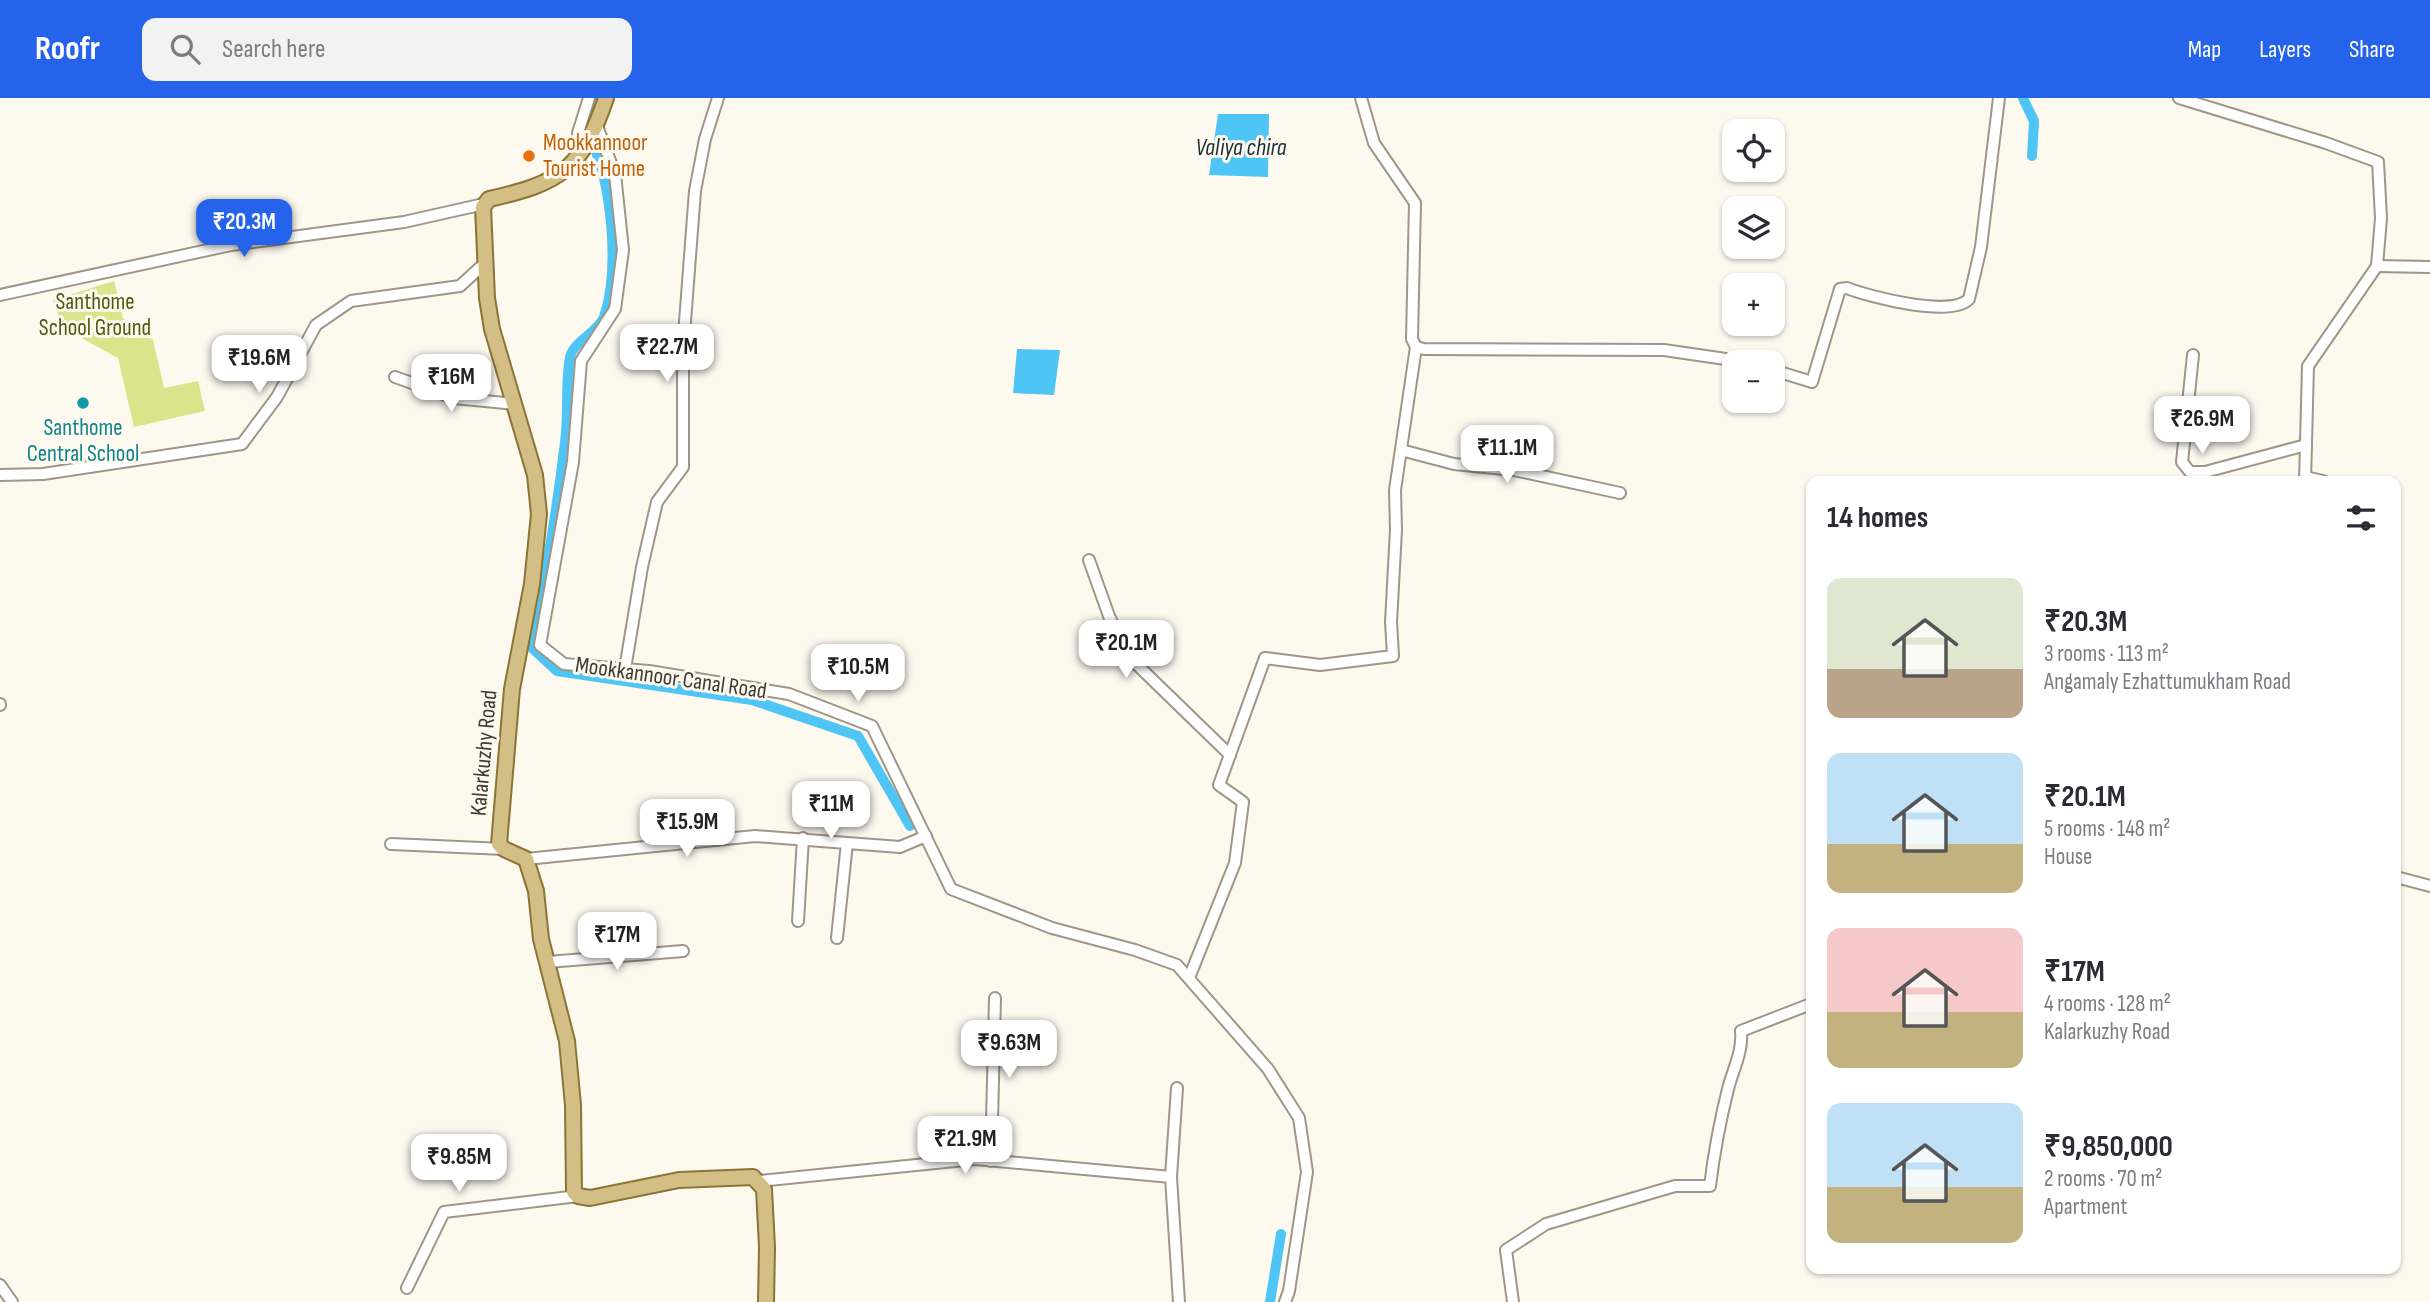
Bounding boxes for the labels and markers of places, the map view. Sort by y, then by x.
place label: Mookkannoor Tourist Home [543,129,648,183]
marker: Mookkannoor Tourist Home [521,148,537,164]
pin: ₹20.3M [187,200,301,259]
pin: ₹22.7M [610,324,724,384]
pin: ₹19.6M [202,336,316,395]
pin: ₹16M [410,354,492,414]
marker: Santhome Central School [75,395,91,411]
pin: ₹26.9M [2145,396,2259,456]
place label: Santhome Central School [27,414,139,468]
pin: ₹11.1M [1450,426,1564,485]
pin: ₹20.1M [1069,620,1183,680]
pin: ₹10.5M [801,644,915,704]
pin: ₹11M [790,782,872,841]
pin: ₹15.9M [630,800,744,859]
pin: ₹17M [576,912,658,972]
pin: ₹9.63M [952,1020,1066,1080]
pin: ₹21.9M [908,1116,1022,1176]
pin: ₹9.85M [402,1134,516,1194]

